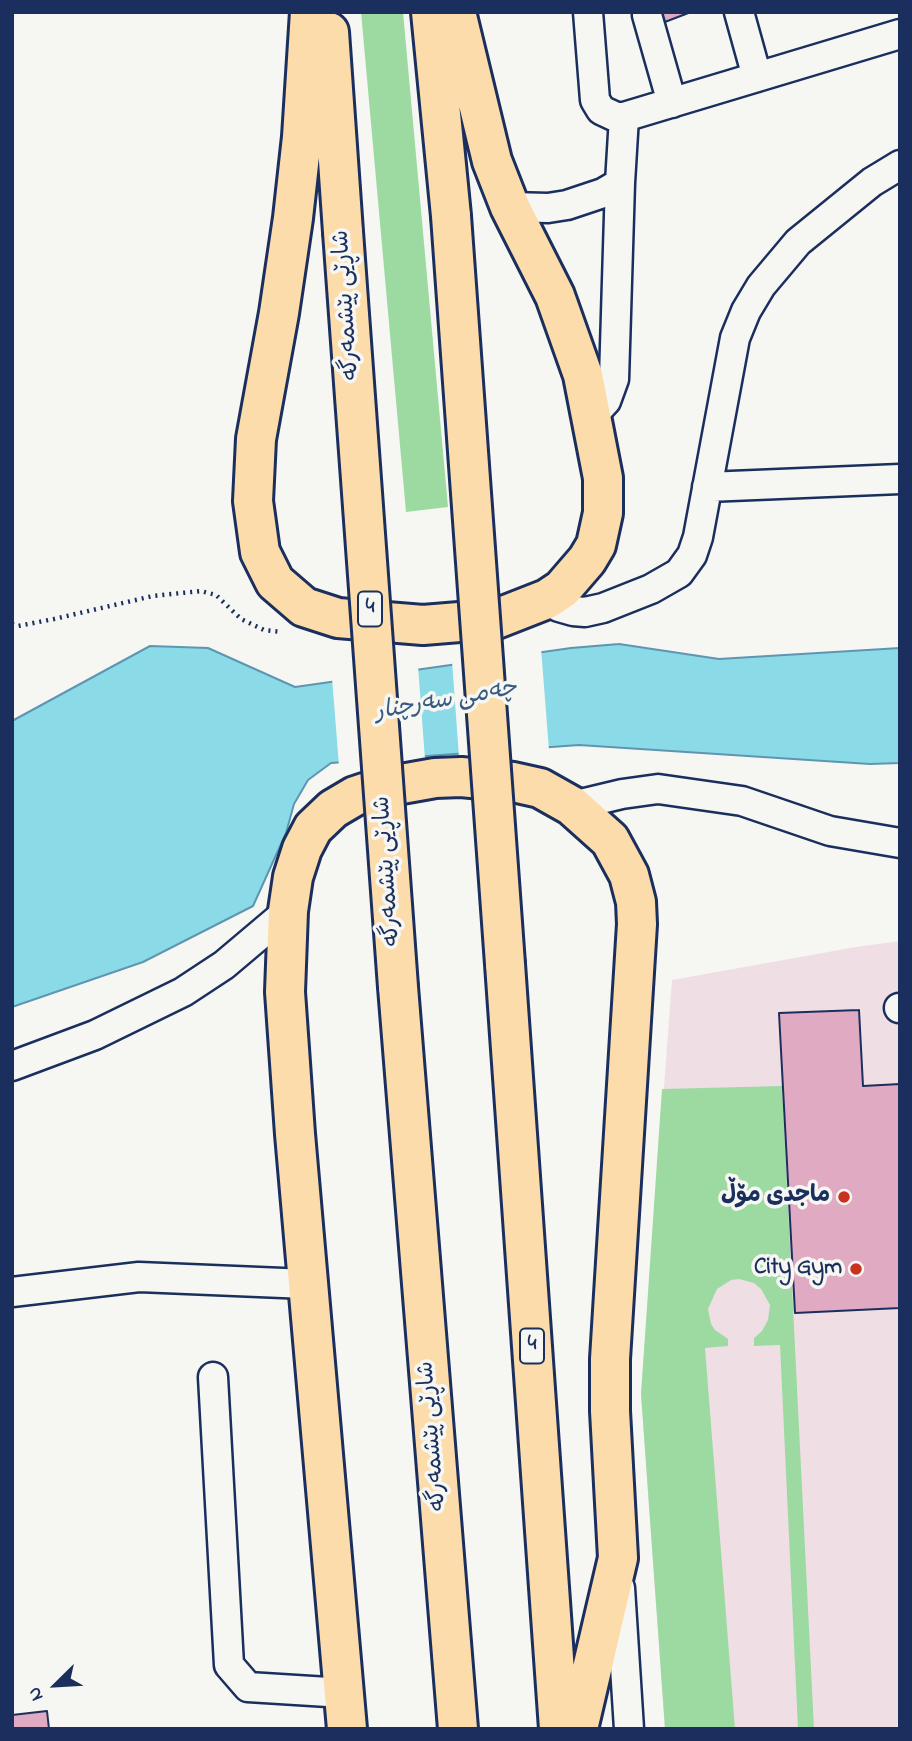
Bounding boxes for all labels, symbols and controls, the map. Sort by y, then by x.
street label: شاڕێی پێشمەرگە [329,229,367,381]
road number: 4 [358,592,382,626]
water label: چەمی سەرچنار [372,675,520,729]
street label: شاڕێی پێشمەرگە [370,795,408,947]
place label: ماجدی مۆڵ [721,1183,830,1211]
marker: ماجدی مۆڵ [836,1189,852,1205]
place label: City Gym [754,1255,842,1283]
marker: City Gym [848,1261,864,1277]
road number: 4 [520,1328,544,1364]
street label: شاڕێی پێشمەرگە [414,1360,454,1512]
north arrow [21,1650,91,1720]
text: N [21,1682,51,1705]

